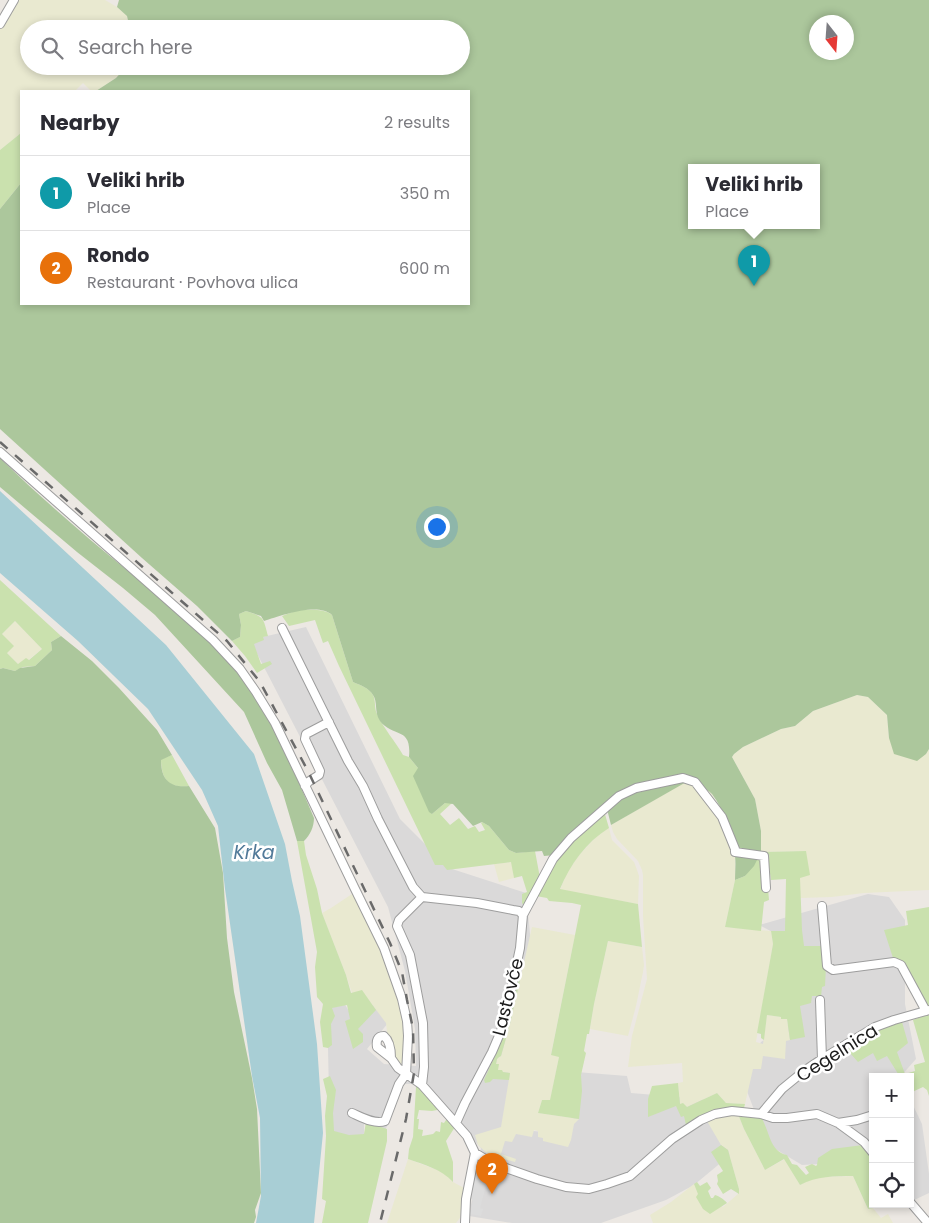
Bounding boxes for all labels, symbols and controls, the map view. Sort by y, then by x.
north arrow [809,15,854,60]
search box [20,20,470,75]
icon: search [38,34,66,62]
text: Search here [78,34,192,61]
text: Nearby [40,108,120,137]
text: 2 results [384,111,450,134]
popup [688,164,820,229]
text: Veliki hrib [87,167,185,194]
text: Veliki hrib [705,171,803,198]
text: 1 [53,182,59,205]
text: 350 m [400,182,450,205]
text: Place [87,196,131,219]
text: Place [705,200,749,223]
text: Rondo [87,242,149,269]
pin: 1 [738,245,770,286]
text: 2 [51,257,61,280]
text: 600 m [399,257,450,280]
text: Restaurant · Povhova ulica [87,271,298,294]
your location [424,514,450,540]
water label: Krka [233,839,275,866]
street label: Lastovče [486,955,529,1039]
street label: Cegelnica [791,1018,882,1088]
map controls [869,1073,914,1208]
button: + [869,1073,914,1118]
button: − [869,1118,914,1163]
pin: 2 [476,1153,508,1194]
button: locate [869,1163,914,1208]

